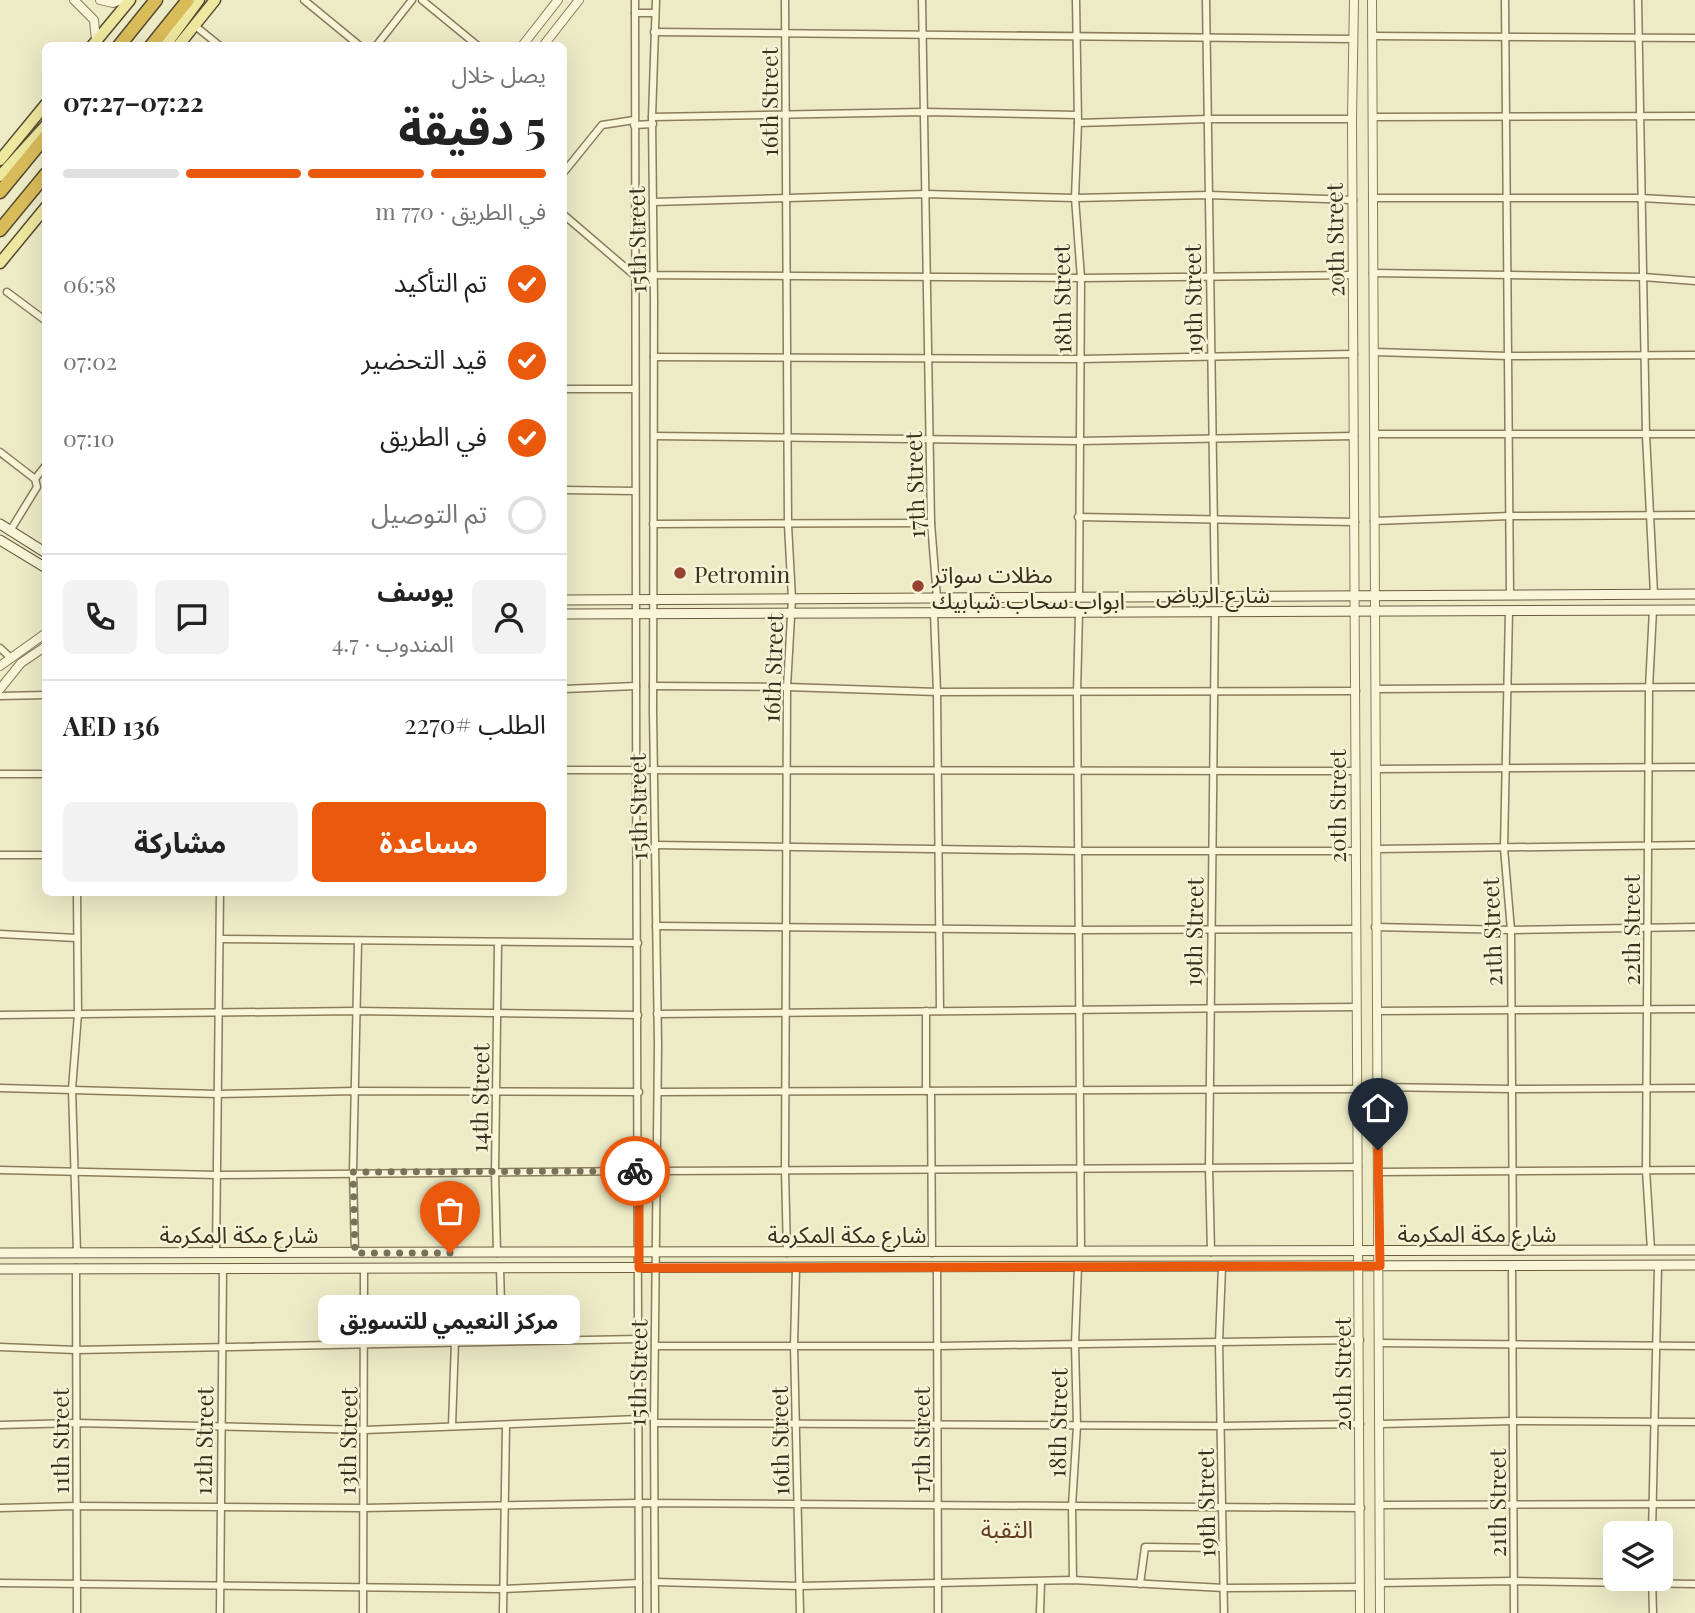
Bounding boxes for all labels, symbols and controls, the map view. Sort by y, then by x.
street label: 16th Street [753,46,784,157]
text: يصل خلال [451,58,546,89]
text: 07:22–07:27 [63,84,204,119]
text: 5 دقيقة [398,95,546,157]
street label: 20th Street [1317,182,1350,297]
street label: 15th Street [620,185,652,294]
text: في الطريق · 770 m [375,195,546,226]
street label: 18th Street [1045,243,1077,354]
street label: 19th Street [1176,243,1208,354]
text: تم التأكيد [394,264,487,299]
icon: check [508,265,546,303]
text: 06:58 [63,268,116,299]
text: قيد التحضير [361,341,487,376]
icon: check [508,342,546,380]
text: 07:02 [63,345,117,376]
text: في الطريق [380,418,487,453]
icon: check [508,419,546,457]
text: 07:10 [63,422,115,453]
street label: 17th Street [897,430,931,539]
text: تم التوصيل [371,495,487,530]
place label: Petromin [694,558,791,589]
place label: مظلات سواتر ابواب سحاب شبابيك [931,558,1125,615]
marker: Petromin [672,565,688,581]
text: يوسف [377,573,454,608]
marker: مظلات سواتر ابواب سحاب شبابيك [910,578,926,594]
street label: شارع الرياض [1156,578,1270,612]
button: phone [63,580,137,654]
button: chat [155,580,229,654]
button: person [472,580,546,654]
street label: 16th Street [755,612,789,723]
text: المندوب · 4.7 [332,627,454,658]
text: الطلب #2270 [404,706,546,741]
text: AED 136 [63,708,160,743]
street label: 20th Street [1321,748,1352,863]
street label: 15th Street [621,752,653,861]
button: مشاركة [63,802,298,882]
button: مساعدة [312,802,546,882]
street label: 22th Street [1615,874,1646,986]
street label: 19th Street [1177,876,1209,987]
street label: 21th Street [1474,876,1508,987]
street label: 14th Street [463,1042,495,1153]
pin [1348,1078,1408,1150]
icon: home [1359,1089,1397,1127]
courier [600,1136,670,1206]
icon: bike [616,1152,654,1190]
pin [420,1181,480,1253]
icon: bag [431,1192,469,1230]
street label: شارع مكة المكرمة [1397,1217,1557,1251]
street label: شارع مكة المكرمة [159,1218,319,1252]
street label: شارع مكة المكرمة [767,1218,927,1252]
callout: مركز النعيمي للتسويق [319,1295,581,1344]
text: مركز النعيمي للتسويق [340,1304,558,1335]
street label: 20th Street [1326,1316,1357,1431]
street label: 15th Street [621,1318,653,1427]
street label: 18th Street [1041,1367,1073,1478]
street label: 16th Street [763,1385,795,1496]
street label: 12th Street [187,1386,219,1496]
street label: 13th Street [331,1386,363,1495]
street label: 17th Street [905,1386,936,1494]
street label: 11th Street [44,1387,75,1494]
street label: 19th Street [1189,1447,1221,1558]
street label: 21th Street [1481,1448,1512,1557]
district label: الثقبة [981,1512,1033,1544]
map controls [1603,1521,1673,1591]
button: layers [1603,1521,1673,1591]

